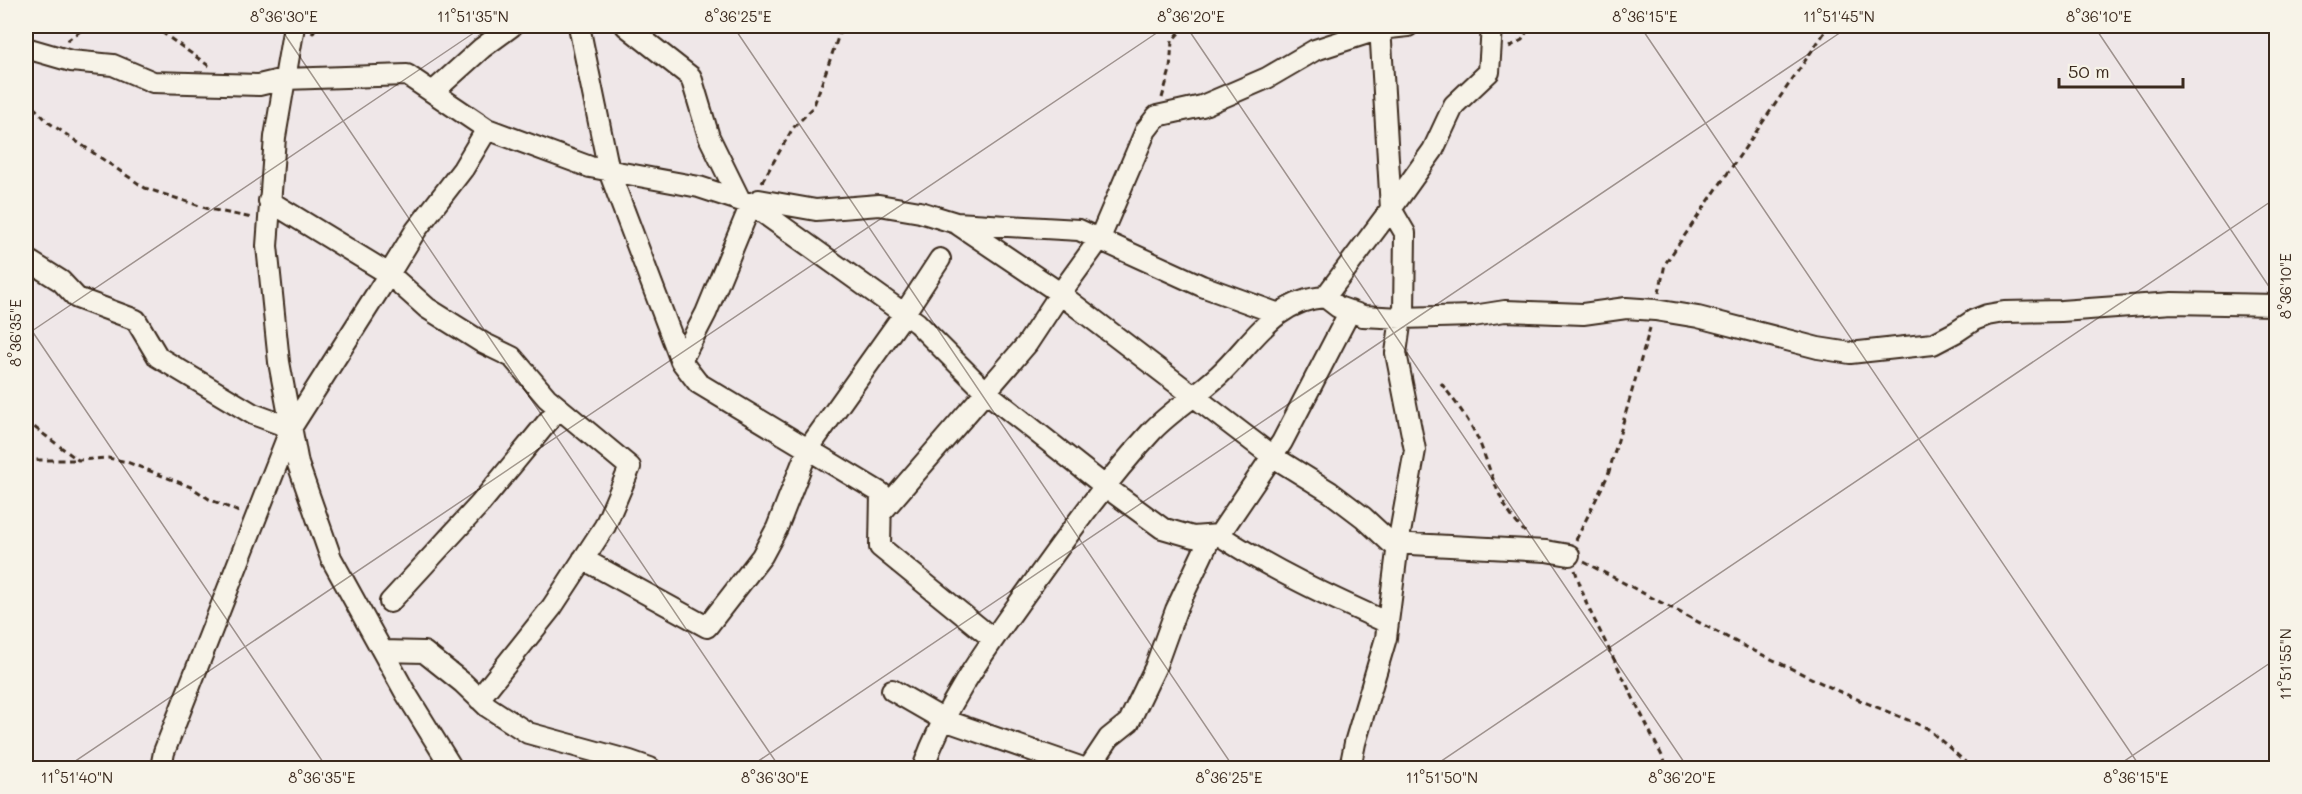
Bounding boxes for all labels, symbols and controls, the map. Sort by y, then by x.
text: 8°36'30"E [250,6,318,26]
text: 11°51'35"N [437,6,509,26]
text: 8°36'25"E [704,6,772,26]
text: 8°36'20"E [1157,6,1225,26]
text: 8°36'15"E [1612,6,1678,26]
text: 11°51'45"N [1803,6,1875,26]
text: 8°36'10"E [2066,6,2132,26]
scale bar [2059,51,2184,89]
text: 50 m [2068,59,2110,83]
text: 8°36'10"E [2275,253,2295,319]
text: 8°36'35"E [5,299,25,367]
text: 11°51'55"N [2275,628,2295,700]
text: 11°51'40"N [41,767,113,787]
text: 8°36'35"E [288,767,356,787]
text: 8°36'30"E [741,767,809,787]
text: 8°36'25"E [1195,767,1263,787]
text: 11°51'50"N [1406,767,1478,787]
text: 8°36'20"E [1648,767,1716,787]
text: 8°36'15"E [2103,767,2169,787]

